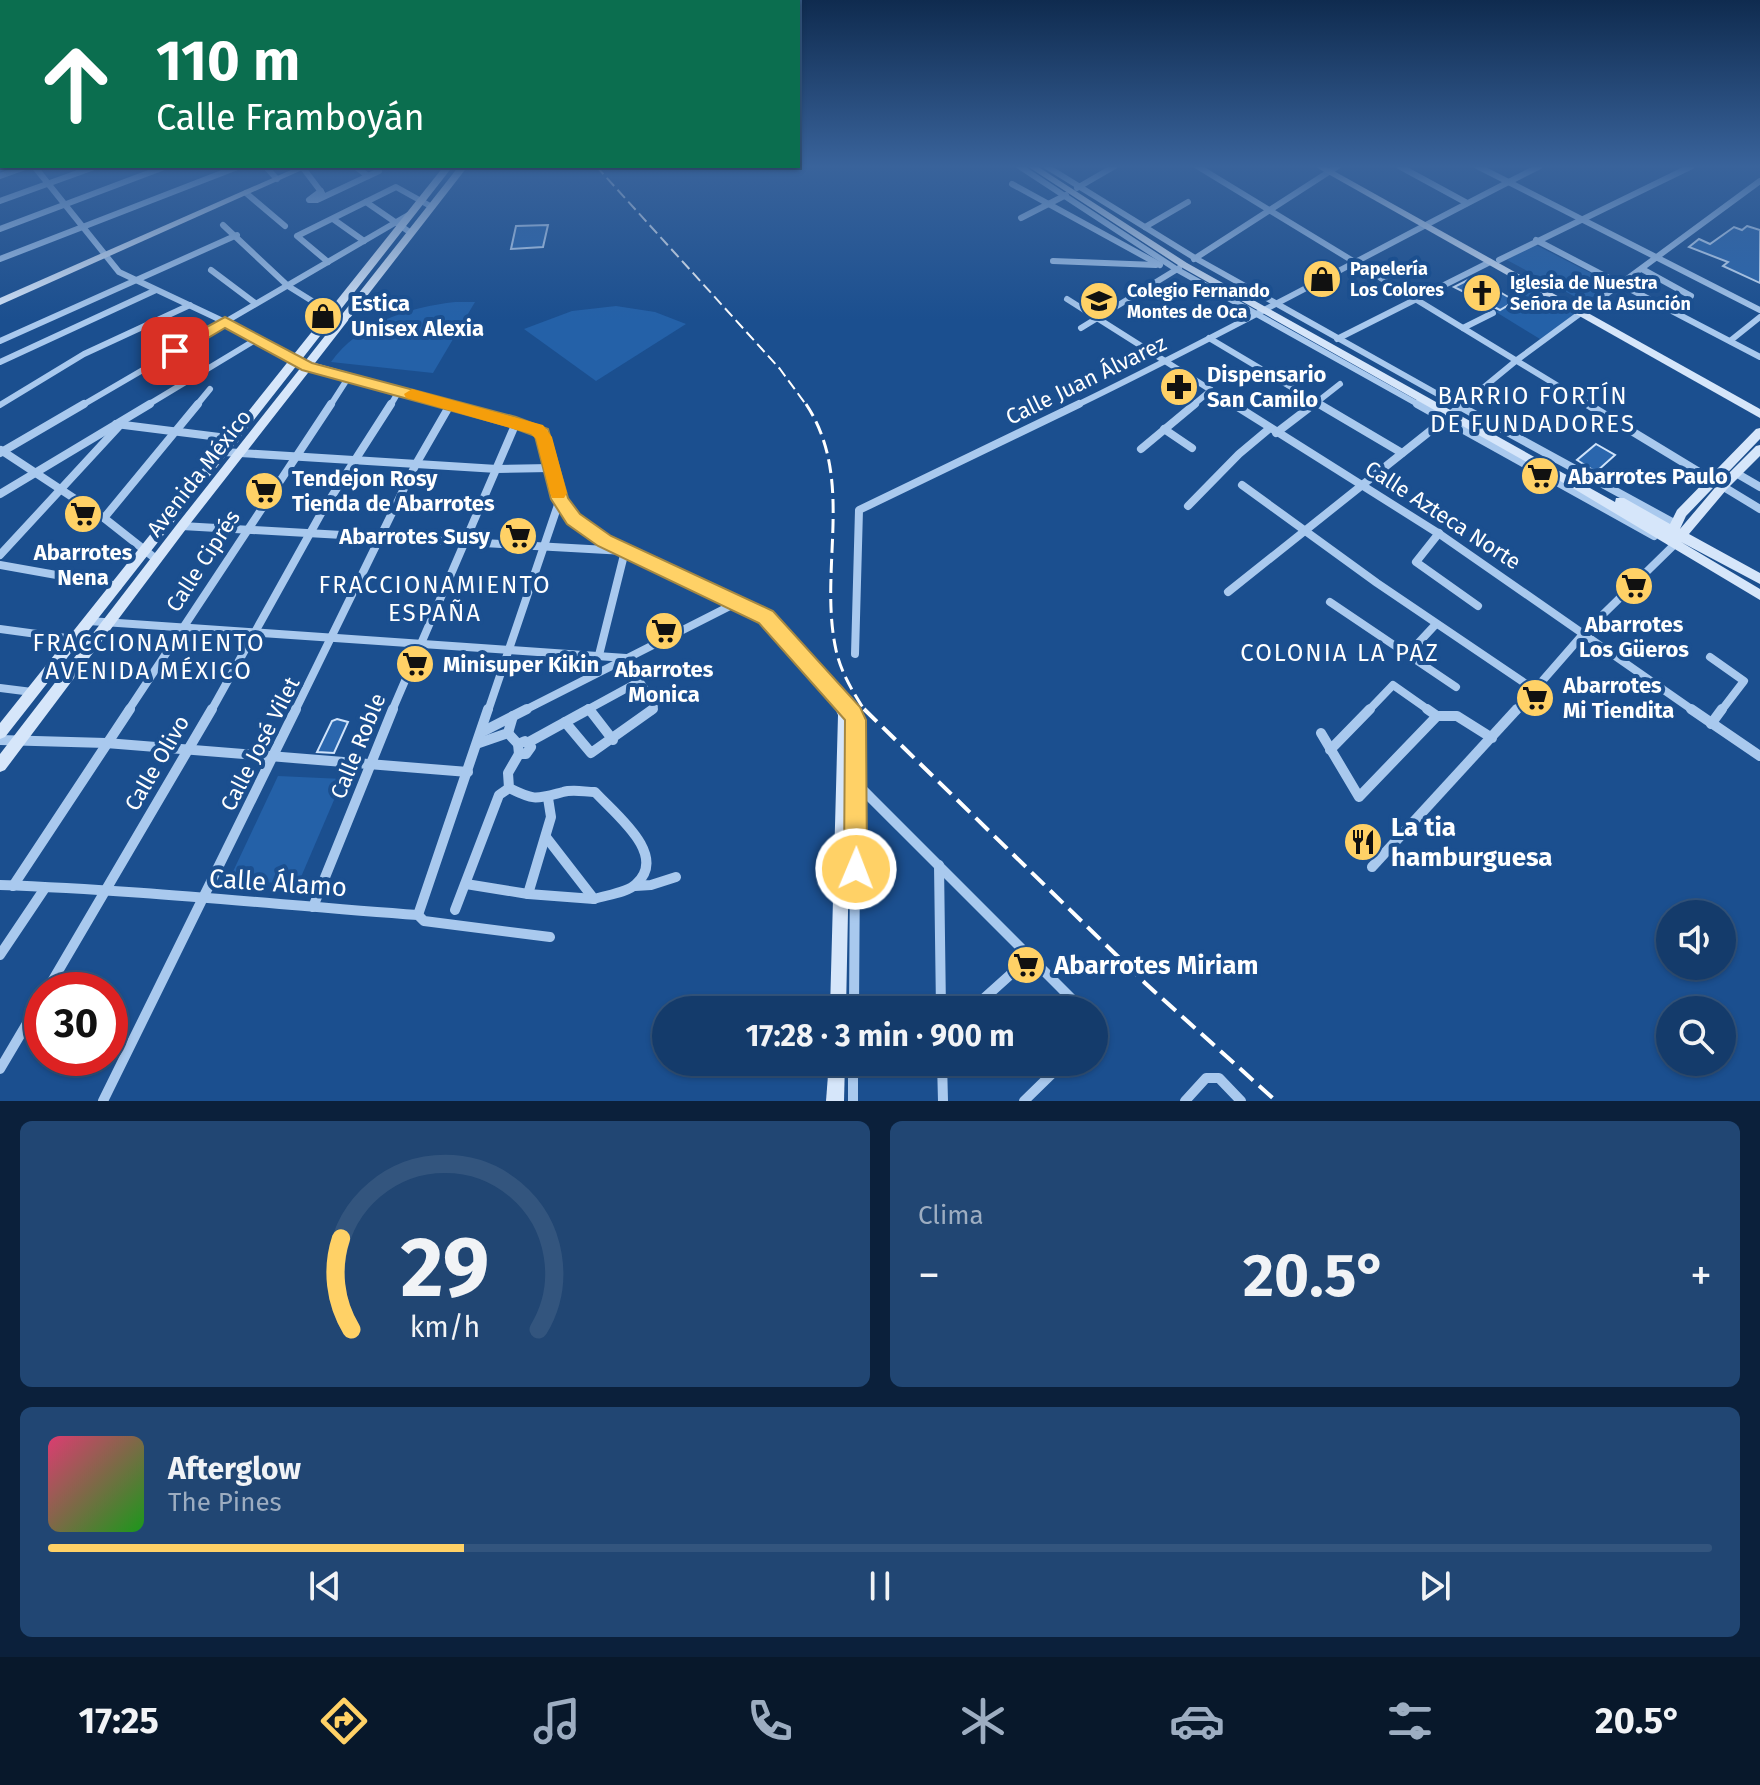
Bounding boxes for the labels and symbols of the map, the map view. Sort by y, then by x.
shop icon: Papelería Los Colores [1301,258,1343,300]
place label: Papelería Los Colores [1350,258,1444,301]
church icon: Iglesia de Nuestra Señora de la Asunción [1461,272,1503,314]
place label: Iglesia de Nuestra Señora de la Asunción [1510,272,1691,315]
school or university icon: Colegio Fernando Montes de Oca [1078,280,1120,322]
place label: Colegio Fernando Montes de Oca [1127,280,1270,323]
place label: Estica Unisex Alexia [351,290,484,342]
shop icon: Estica Unisex Alexia [302,295,344,337]
pin [141,317,209,385]
street label: Calle Juan Álvarez [1001,329,1171,431]
place label: Dispensario San Camilo [1207,361,1327,413]
pharmacy icon: Dispensario San Camilo [1158,366,1200,408]
district label: BARRIO FORTÍN DE FUNDADORES [1430,381,1636,438]
street label: Avenida México [141,404,257,542]
street label: Calle Azteca Norte [1360,455,1526,575]
supermarket icon: Abarrotes Paulo [1519,455,1561,497]
place label: Abarrotes Paulo [1567,463,1728,490]
place label: Tendejon Rosy Tienda de Abarrotes [292,465,495,517]
supermarket icon: Tendejon Rosy Tienda de Abarrotes [243,470,285,512]
supermarket icon: Abarrotes Nena [62,493,104,535]
street label: Calle Ciprés [160,505,246,617]
supermarket icon: Abarrotes Susy [497,515,539,557]
place label: Abarrotes Susy [338,523,491,550]
place label: Abarrotes Nena [33,539,133,591]
supermarket icon: Abarrotes Los Güeros [1613,565,1655,607]
district label: FRACCIONAMIENTO ESPAÑA [318,571,552,627]
supermarket icon: Abarrotes Monica [643,610,685,652]
place label: Abarrotes Los Güeros [1579,611,1689,663]
district label: FRACCIONAMIENTO AVENIDA MÉXICO [32,629,266,685]
district label: COLONIA LA PAZ [1240,639,1440,667]
supermarket icon: Minisuper Kikin [394,643,436,685]
place label: Minisuper Kikin [443,651,599,678]
place label: Abarrotes Monica [614,656,714,708]
street label: Calle José Vilet [215,672,305,816]
place label: Abarrotes Mi Tiendita [1562,672,1674,724]
supermarket icon: Abarrotes Mi Tiendita [1514,677,1556,719]
street label: Calle Roble [325,689,391,803]
street label: Calle Olivo [119,710,195,816]
place label: La tia hamburguesa [1391,812,1553,873]
restaurant icon: La tia hamburguesa [1342,821,1384,863]
position arrow [814,827,898,911]
street label: Calle Álamo [208,863,348,903]
supermarket icon: Abarrotes Miriam [1005,944,1047,986]
place label: Abarrotes Miriam [1053,950,1259,981]
speed limit sign: 30 [24,972,128,1076]

